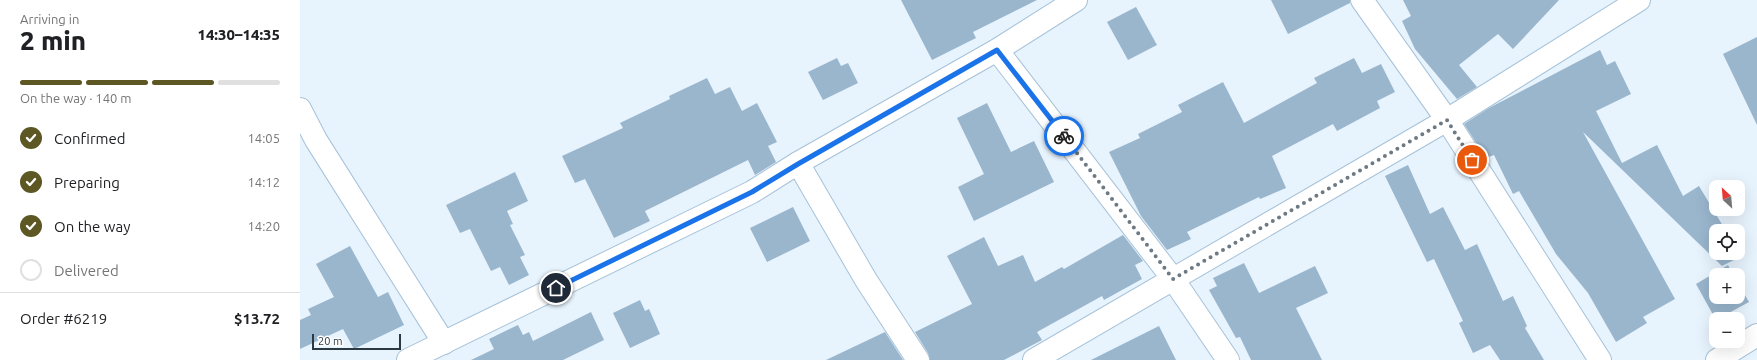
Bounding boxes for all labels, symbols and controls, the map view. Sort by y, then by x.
text: Arriving in [20,12,79,26]
text: 2 min [20,26,86,55]
text: 14:30–14:35 [197,26,280,43]
text: On the way · 140 m [20,91,132,105]
courier [1044,116,1084,156]
icon: bike [1053,125,1075,147]
icon: check [20,127,42,149]
text: Confirmed [54,130,126,147]
text: 14:05 [247,131,280,145]
pin [1455,143,1489,177]
icon: bag [1461,149,1483,171]
icon: check [20,171,42,193]
text: Preparing [54,174,120,191]
text: 14:12 [247,175,280,189]
north arrow [1709,180,1745,216]
map controls [1709,180,1745,348]
icon: check [20,215,42,237]
text: On the way [54,218,130,235]
text: 14:20 [247,219,280,233]
button: locate [1709,224,1745,260]
text: Delivered [54,262,119,279]
button: + [1709,268,1745,304]
pin [539,271,573,305]
icon: home [545,277,567,299]
text: Order #6219 [20,310,107,327]
text: $13.72 [234,310,280,327]
button: − [1709,312,1745,348]
scale bar [312,332,401,351]
text: 20 m [318,335,342,347]

